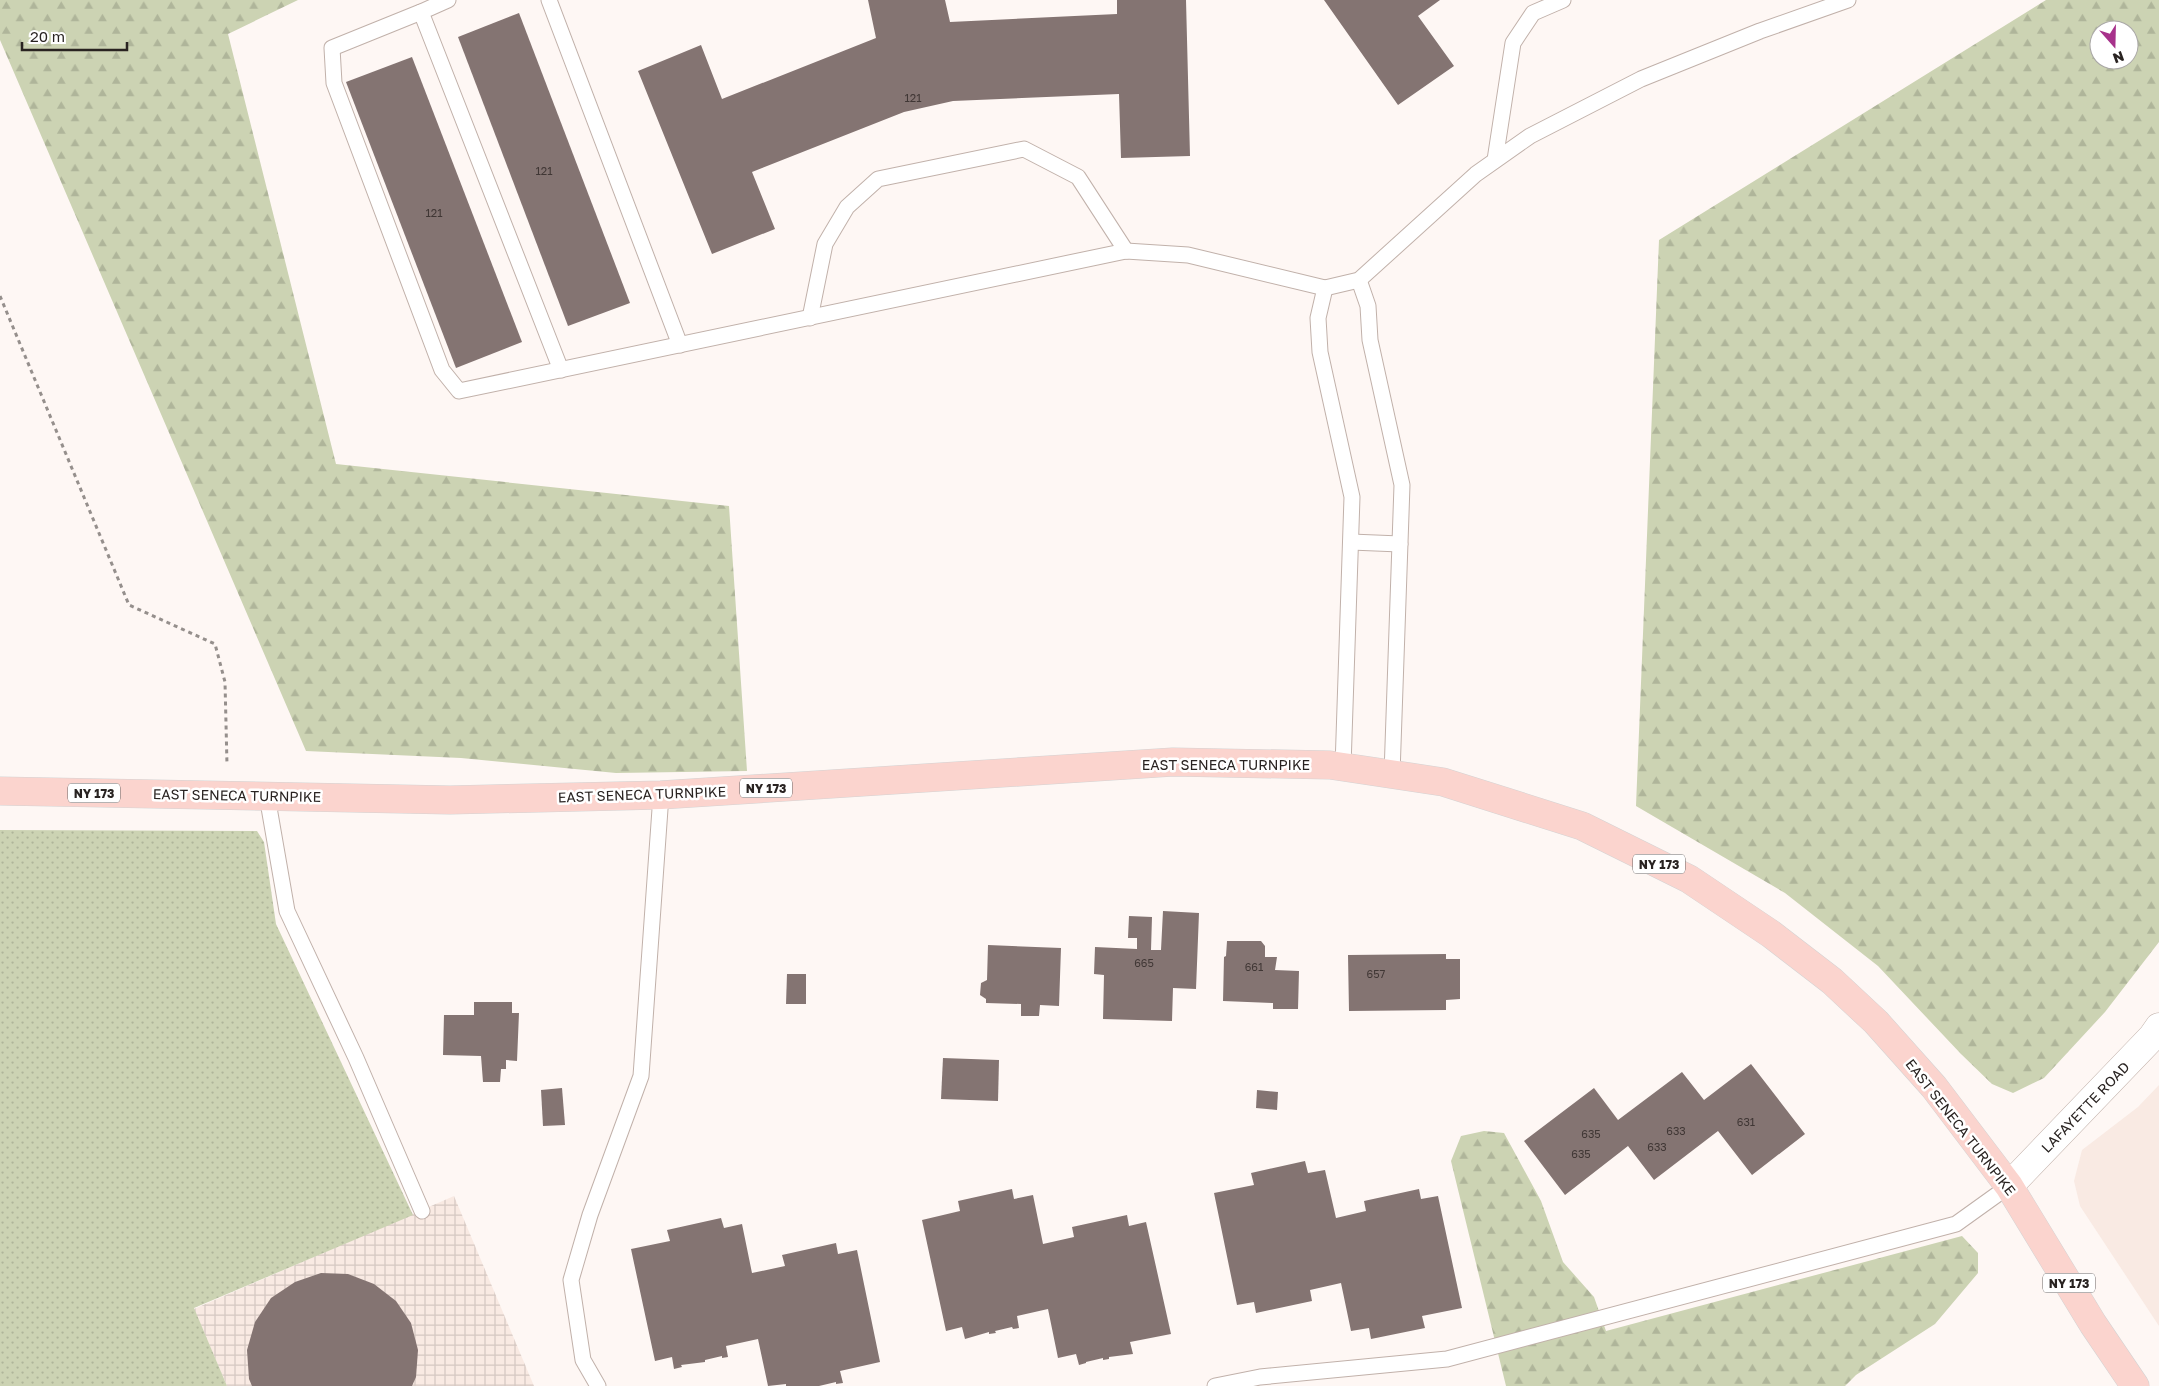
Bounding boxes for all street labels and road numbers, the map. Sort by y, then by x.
street label: EAST SENECA TURNPIKE [1142,756,1310,773]
road number: NY 173 [740,778,792,798]
street label: EAST SENECA TURNPIKE [558,783,726,805]
road number: NY 173 [68,784,120,802]
street label: EAST SENECA TURNPIKE [153,785,321,805]
road number: NY 173 [1633,854,1685,874]
street label: EAST SENECA TURNPIKE [1902,1055,2020,1199]
street label: LAFAYETTE ROAD [2037,1058,2133,1156]
road number: NY 173 [2043,1274,2095,1292]

